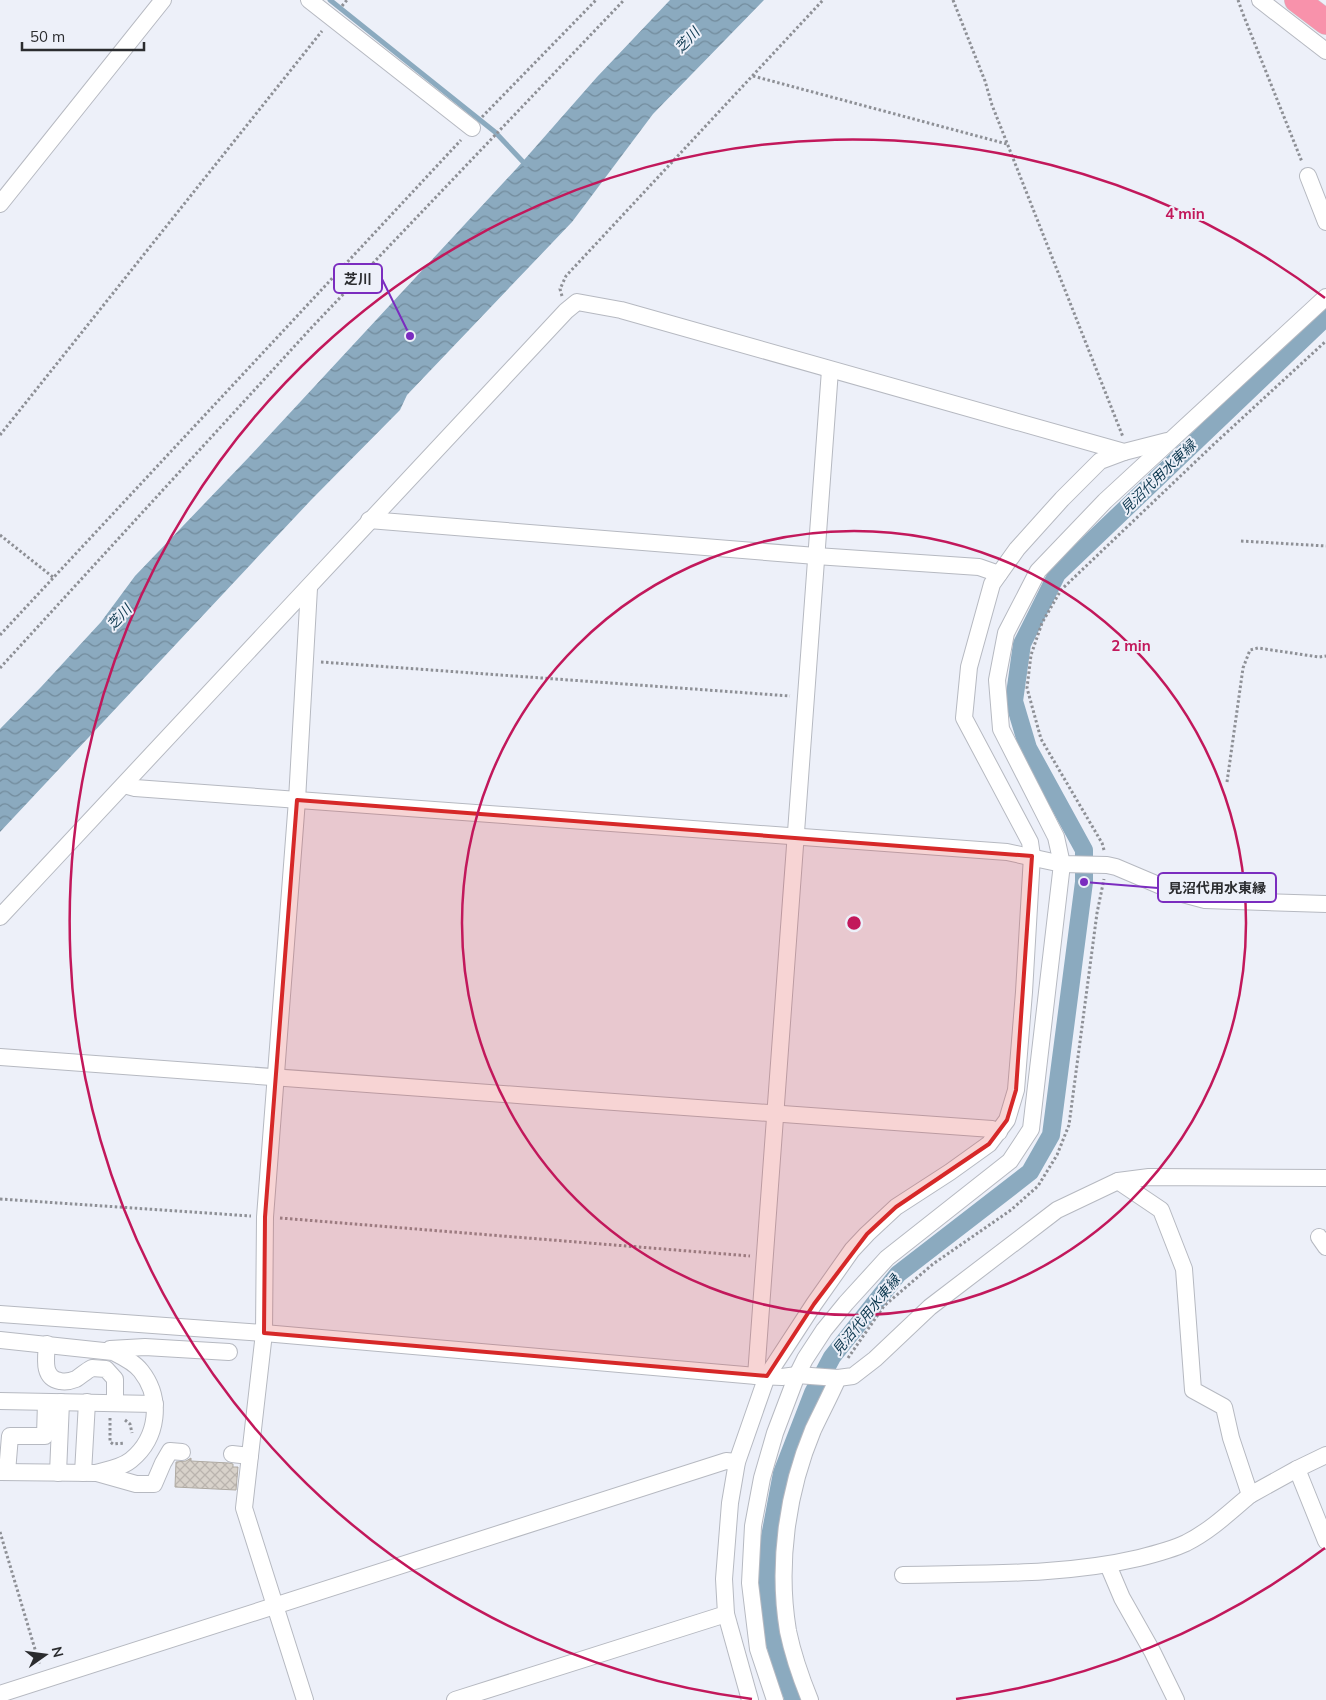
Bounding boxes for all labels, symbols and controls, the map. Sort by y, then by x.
scale bar [22,20,145,52]
water label: 芝川 [671,22,704,56]
text: 50 m [30,27,65,46]
text: 4 min [1165,204,1205,223]
callout: 芝川 [334,264,382,293]
text: 芝川 [344,270,372,288]
water label: 見沼代用水東縁 [1117,435,1201,518]
water label: 芝川 [103,599,136,633]
text: 2 min [1111,636,1151,655]
callout: 見沼代用水東縁 [1158,873,1276,902]
text: 見沼代用水東縁 [1168,879,1266,897]
centre of rings [845,914,863,932]
water label: 見沼代用水東縁 [828,1270,905,1359]
north arrow [20,1630,70,1680]
text: N [48,1645,68,1659]

